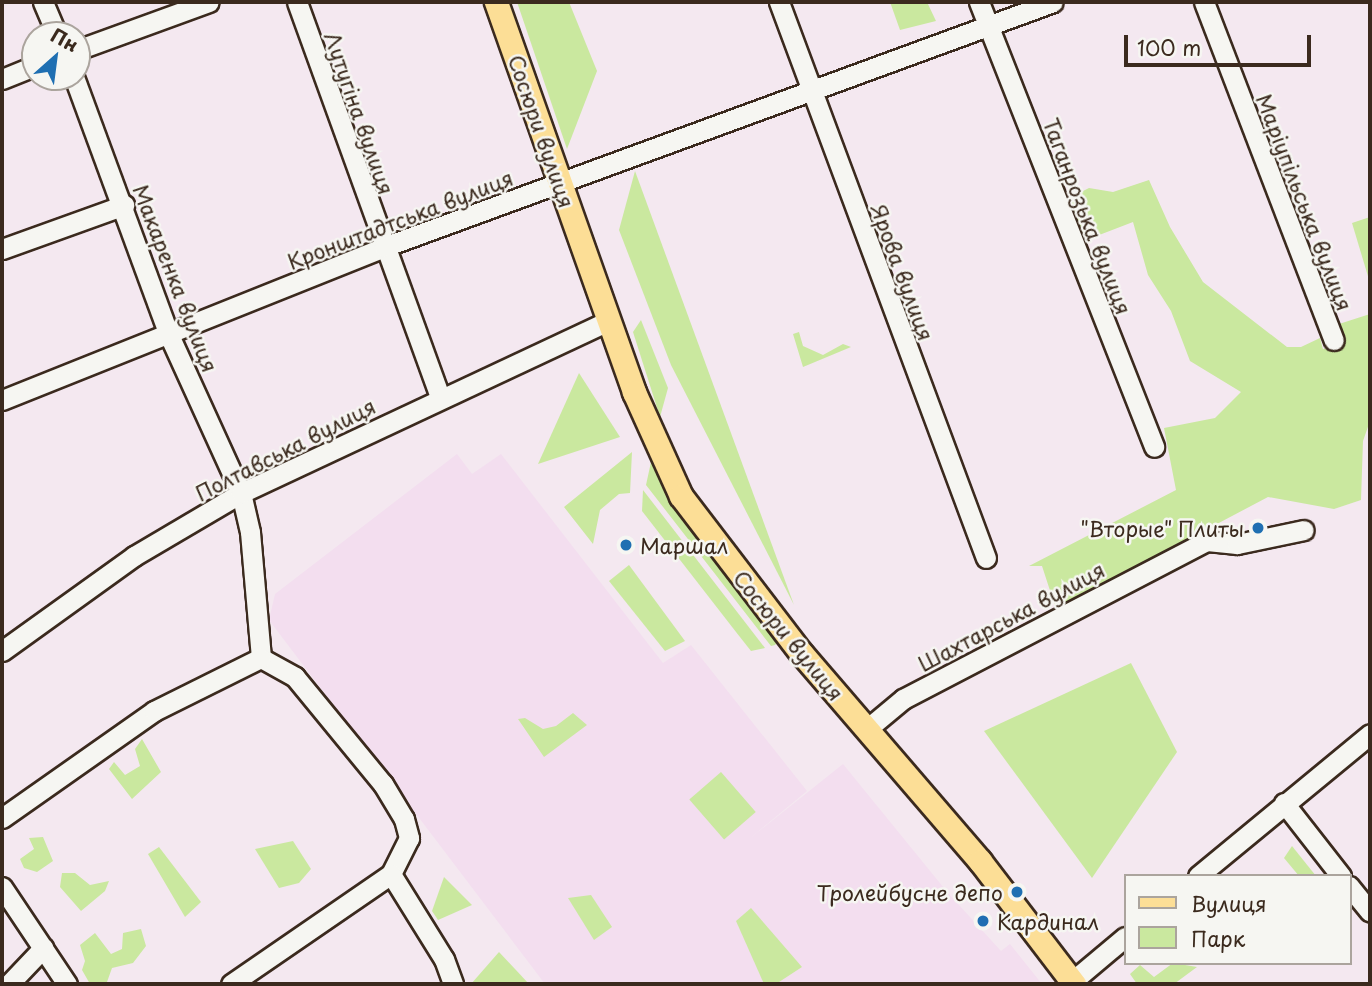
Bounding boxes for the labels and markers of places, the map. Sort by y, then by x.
place label: "Вторые" Плиты [1079,515,1244,541]
marker: "Вторые" Плиты [1250,520,1266,536]
place label: Маршал [640,532,728,558]
marker: Маршал [618,537,634,553]
place label: Тролейбусне депо [817,879,1003,905]
marker: Тролейбусне депо [1009,884,1025,900]
place label: Кардинал [997,908,1099,934]
marker: Кардинал [975,913,991,929]

